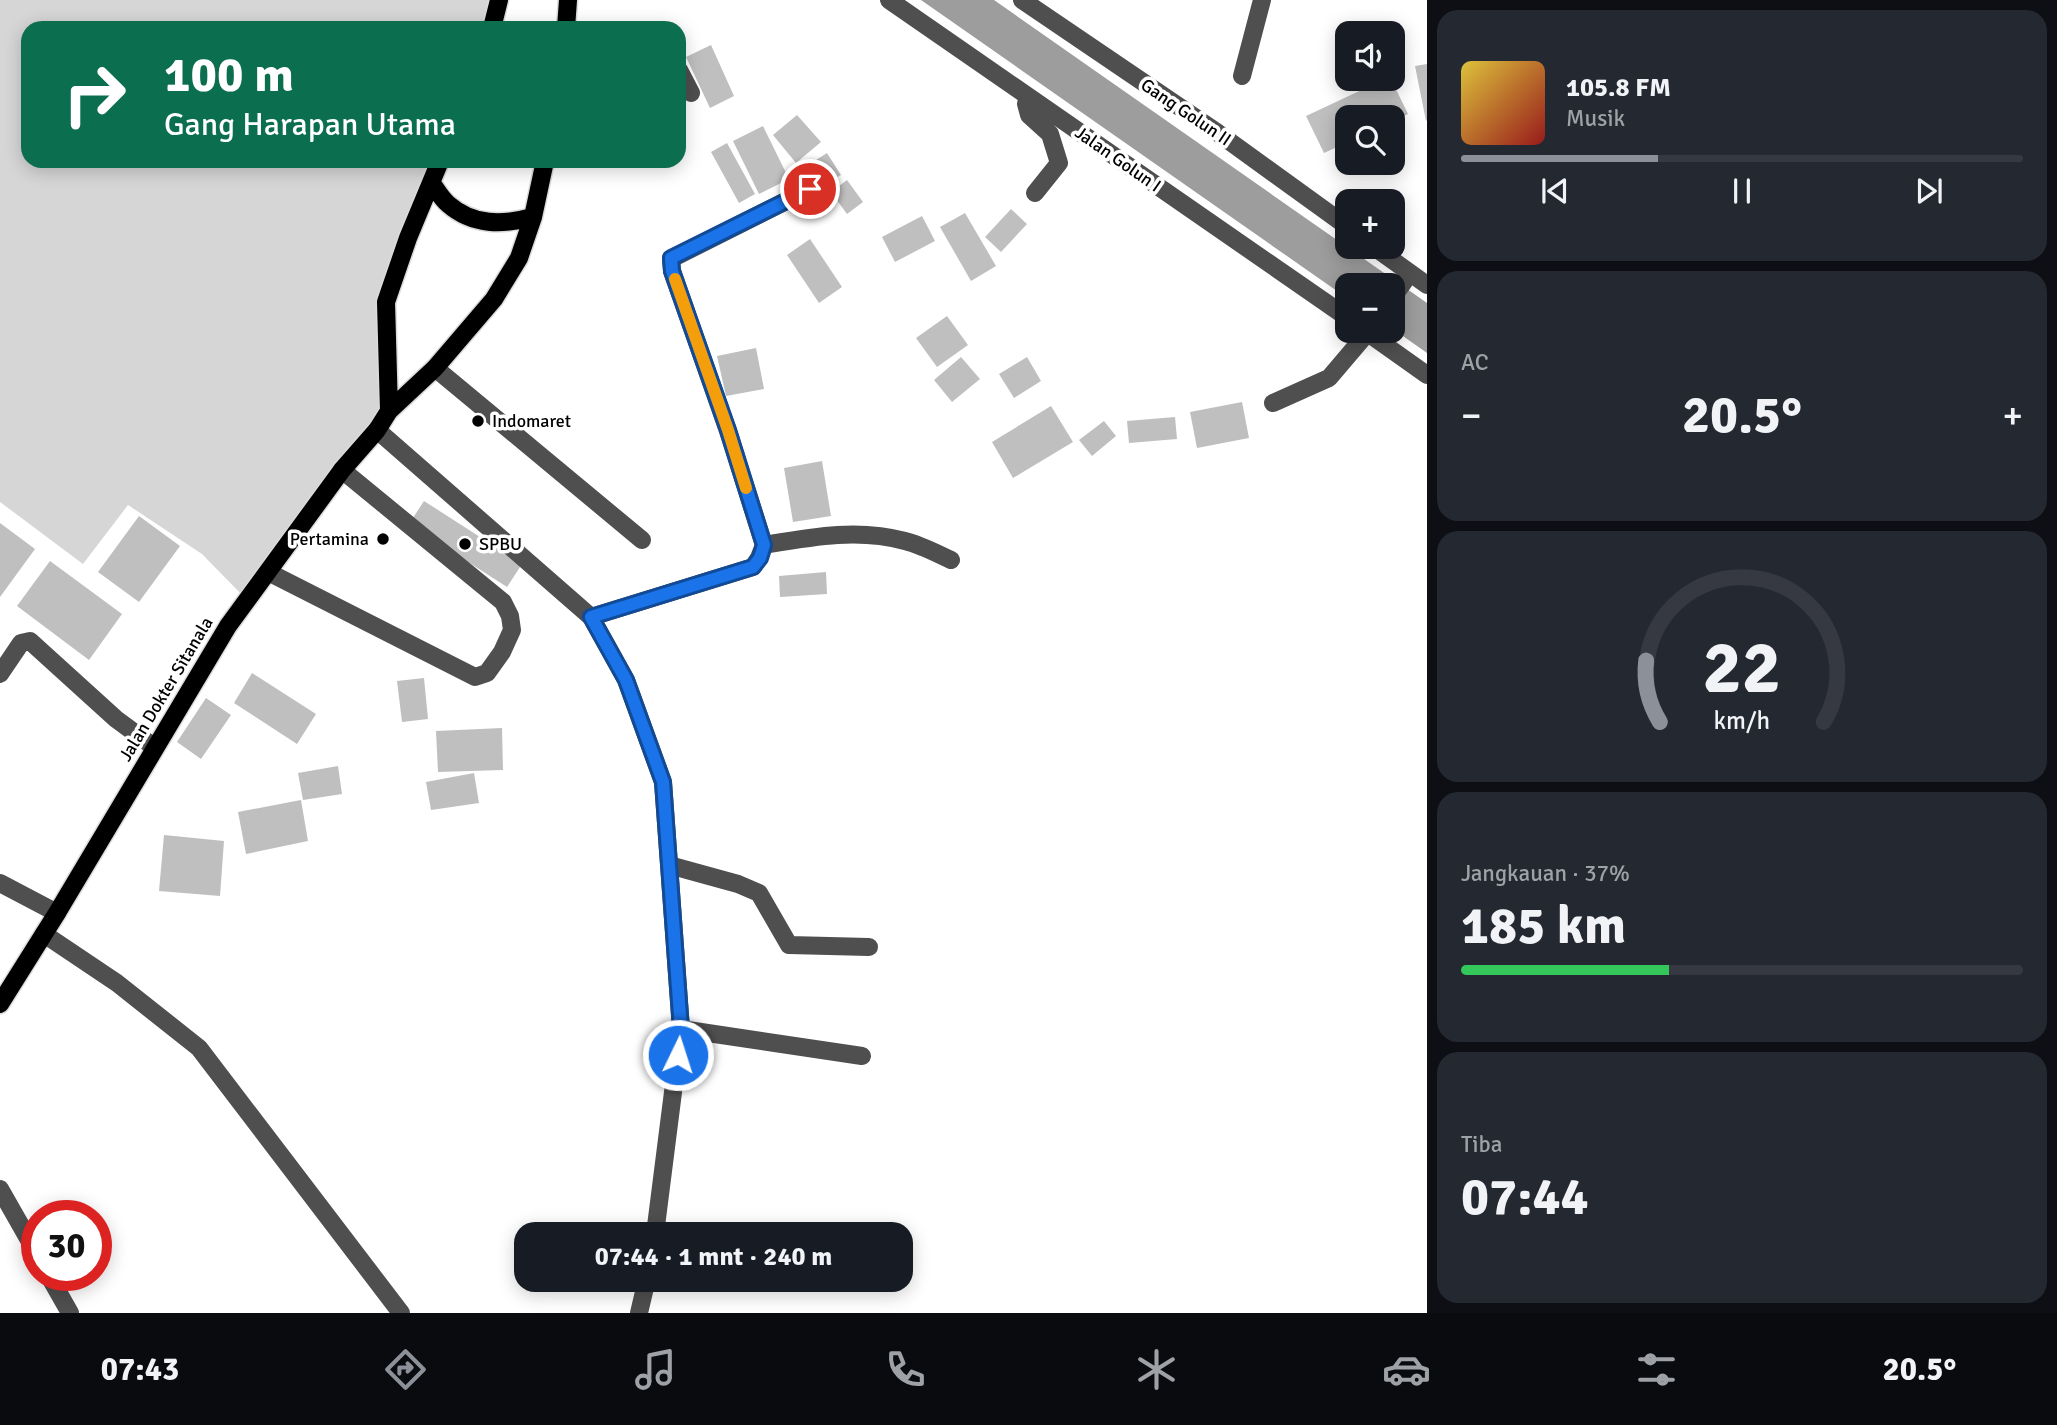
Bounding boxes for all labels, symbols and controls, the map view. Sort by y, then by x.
map controls [1335,21,1405,343]
button: sound [1335,21,1405,91]
text: 100 m [164,45,294,105]
icon: right [49,49,140,140]
text: 105.8 FM [1566,72,1671,104]
street label: Gang Golun II [1137,74,1235,150]
text: Musik [1566,104,1625,133]
text: Gang Harapan Utama [164,105,456,144]
button: search [1335,105,1405,175]
street label: Jalan Golun I [1071,121,1165,197]
pin [780,159,840,219]
icon: arrive [791,170,829,208]
icon: previous [1536,172,1574,210]
icon: pause [1723,172,1761,210]
icon: next [1910,172,1948,210]
button: + [1335,189,1405,259]
button: − [1335,273,1405,343]
text: AC [1461,348,1489,377]
text: 20.5° [1682,383,1802,447]
text: − [1461,392,1482,439]
text: + [2002,392,2023,439]
place label: Indomaret [492,410,571,432]
marker: Indomaret [470,413,486,429]
place label: Pertamina [290,528,369,550]
marker: Pertamina [375,531,391,547]
place label: SPBU [479,533,522,555]
marker: SPBU [457,536,473,552]
street label: Jalan Dokter Sitanala [114,613,218,765]
text: 22 [1703,625,1781,714]
text: km/h [1714,705,1770,736]
text: Jangkauan · 37% [1461,859,1630,888]
text: 185 km [1461,894,1626,958]
position arrow [641,1018,715,1092]
text: Tiba [1461,1130,1502,1159]
text: 07:44 [1461,1165,1589,1229]
speed limit sign: 30 [21,1200,112,1291]
text: 07:44 · 1 mnt · 240 m [595,1241,832,1273]
icon: directions [381,1345,430,1394]
icon: music [631,1345,680,1394]
icon: phone [881,1345,930,1394]
icon: climate [1132,1345,1181,1394]
icon: car [1382,1345,1431,1394]
icon: filters [1632,1345,1681,1394]
text: 07:43 [101,1350,179,1389]
text: 20.5° [1883,1350,1956,1389]

